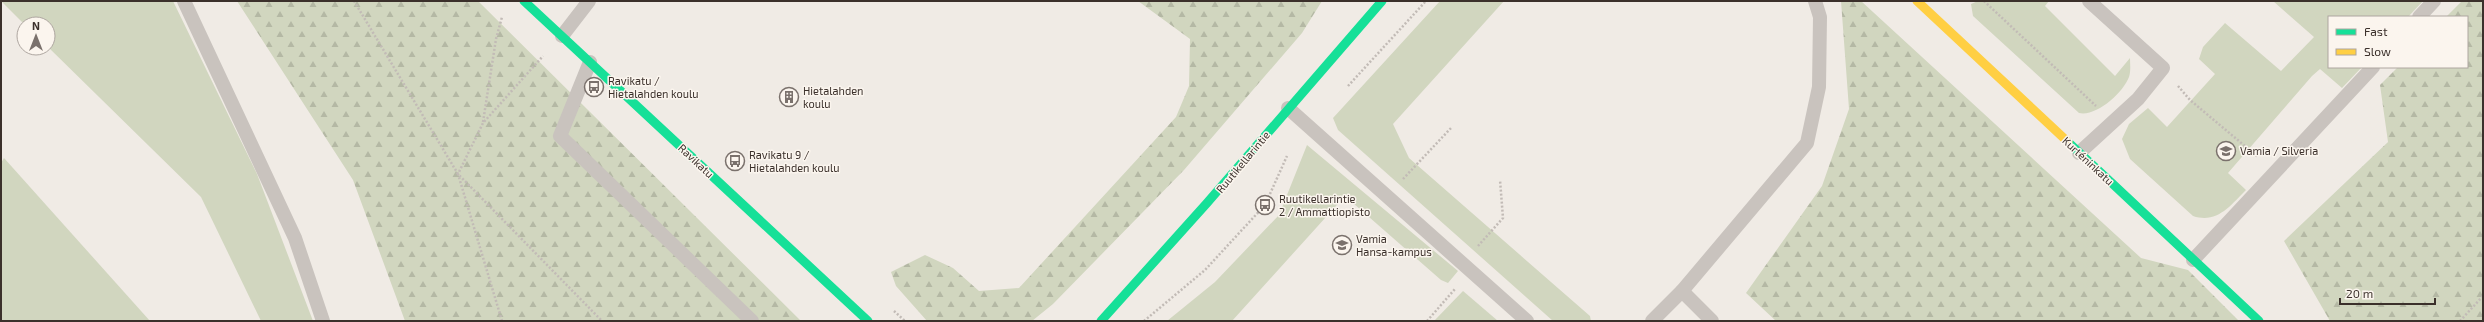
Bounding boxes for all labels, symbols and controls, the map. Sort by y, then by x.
north arrow [16,16,56,56]
legend [2328,16,2468,68]
text: N [32,19,40,32]
text: Fast [2364,24,2388,38]
text: Slow [2364,44,2391,58]
place label: Ravikatu / Hietalahden koulu [608,74,698,100]
bus stop icon: Ravikatu / Hietalahden koulu [583,76,605,98]
place label: Hietalahden koulu [803,84,864,110]
building icon: Hietalahden koulu [778,86,800,108]
street label: Ruutikellarintie [1213,128,1272,195]
street label: Kurténinkatu [2060,134,2116,188]
school or university icon: Vamia / Silveria [2215,140,2237,162]
street label: Ravikatu [676,141,717,180]
place label: Vamia / Silveria [2240,144,2318,157]
place label: Ravikatu 9 / Hietalahden koulu [749,148,839,174]
bus stop icon: Ravikatu 9 / Hietalahden koulu [724,150,746,172]
place label: Ruutikellarintie 2 / Ammattiopisto [1279,192,1370,218]
bus stop icon: Ruutikellarintie 2 / Ammattiopisto [1254,194,1276,216]
place label: Vamia Hansa-kampus [1356,232,1432,258]
school or university icon: Vamia Hansa-kampus [1331,234,1353,256]
scale bar [2340,280,2435,306]
text: 20 m [2346,286,2373,300]

